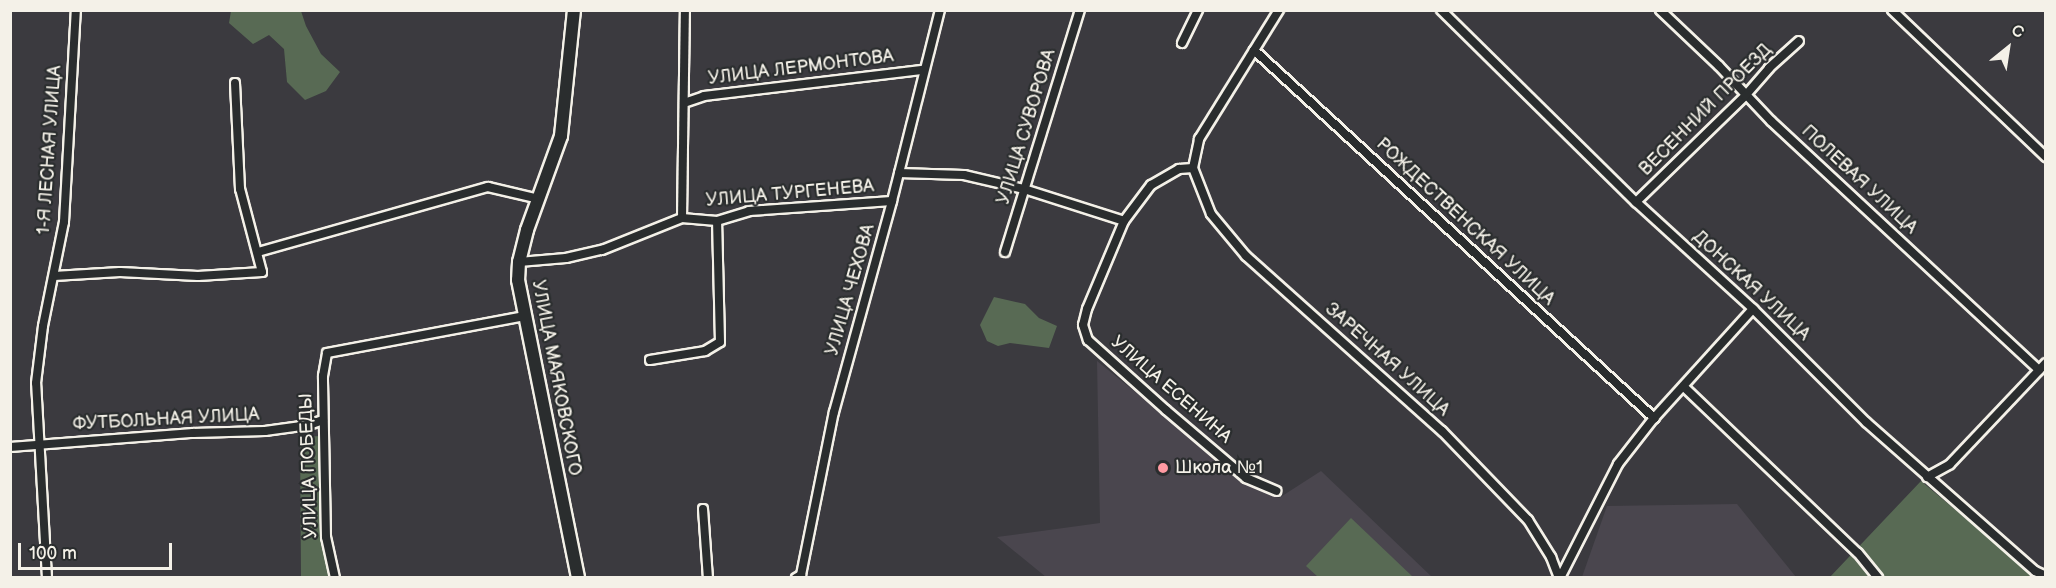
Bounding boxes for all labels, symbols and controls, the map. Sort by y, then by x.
north arrow [1978,18,2038,78]
text: С [2008,21,2027,43]
street label: ВЕСЕННИЙ ПРОЕЗД [1635,39,1777,181]
street label: УЛИЦА ЛЕРМОНТОВА [707,46,895,90]
street label: УЛИЦА СУВОРОВА [993,47,1061,207]
street label: 1-Я ЛЕСНАЯ УЛИЦА [33,65,67,235]
street label: ПОЛЕВАЯ УЛИЦА [1797,121,1921,239]
street label: РОЖДЕСТВЕНСКАЯ УЛИЦА [1371,134,1559,310]
street label: УЛИЦА ТУРГЕНЕВА [705,176,875,212]
street label: УЛИЦА ЧЕХОВА [822,222,880,358]
street label: ДОНСКАЯ УЛИЦА [1688,226,1814,346]
street label: УЛИЦА МАЯКОВСКОГО [526,278,586,478]
street label: ЗАРЕЧНАЯ УЛИЦА [1321,299,1453,421]
street label: УЛИЦА ЕСЕНИНА [1106,332,1236,448]
street label: УЛИЦА ПОБЕДЫ [296,393,322,539]
street label: ФУТБОЛЬНАЯ УЛИЦА [72,404,260,436]
place label: Школа №1 [1175,457,1263,479]
marker: Школа №1 [1156,461,1170,475]
scale bar [21,531,176,569]
text: 100 m [29,543,77,564]

